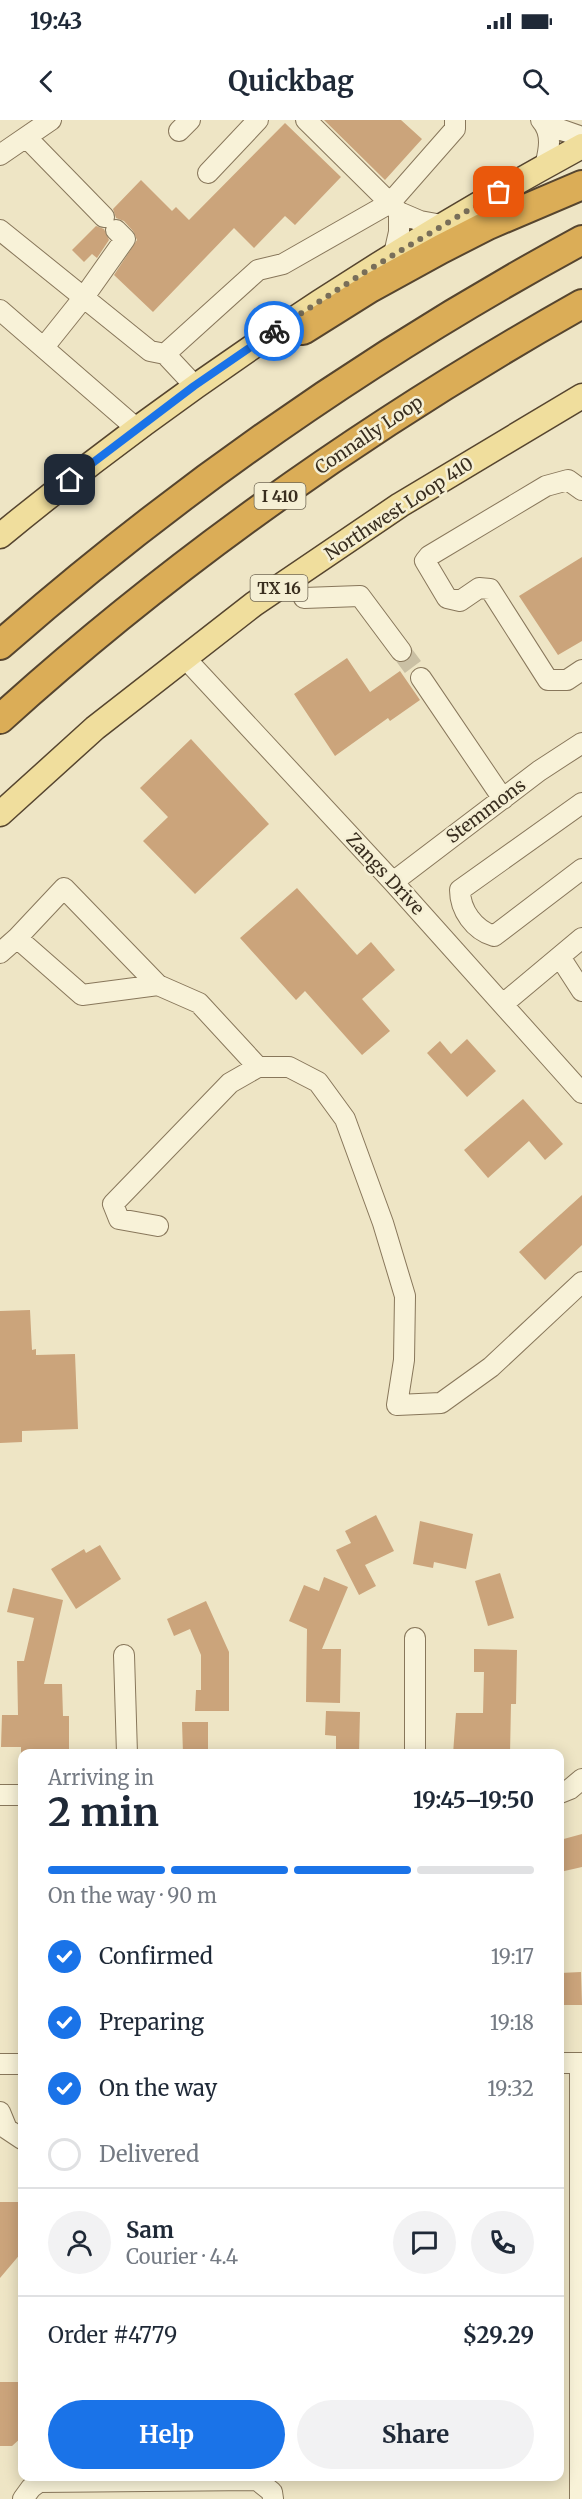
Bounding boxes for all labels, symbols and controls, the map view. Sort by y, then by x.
text: 19:43 [30,7,82,35]
text: Quickbag [228,64,354,98]
icon: back [30,65,63,98]
icon: search [519,65,552,98]
pin [473,166,524,217]
icon: bag [482,175,515,208]
courier [244,301,304,361]
icon: bike [258,315,291,348]
street label: Connally Loop [310,390,427,479]
street label: Northwest Loop 410 [320,452,477,565]
pin [44,454,95,505]
icon: home [53,463,86,496]
road number: I 410 [254,483,306,509]
road number: TX 16 [250,575,308,601]
street label: Stemmons [441,773,530,848]
street label: Zangs Drive [341,828,429,920]
text: Arriving in [48,1765,154,1790]
text: 19:45–19:50 [413,1786,534,1814]
text: 2 min [48,1788,159,1837]
text: On the way · 90 m [48,1883,217,1908]
icon: check [48,1940,81,1973]
text: Confirmed [99,1942,213,1970]
text: 19:17 [491,1944,534,1969]
icon: check [48,2006,81,2039]
text: Preparing [99,2008,204,2036]
text: 19:18 [490,2010,534,2035]
icon: check [48,2072,81,2105]
text: On the way [99,2074,217,2102]
text: 19:32 [487,2076,534,2101]
text: Delivered [99,2140,199,2168]
button: person [48,2211,111,2274]
button: chat [393,2211,456,2274]
button: phone [471,2211,534,2274]
text: Sam [126,2216,174,2244]
text: Courier · 4.4 [126,2244,238,2269]
text: Order #4779 [48,2321,177,2349]
text: $29.29 [463,2321,534,2349]
button: Help [48,2400,285,2469]
button: Share [297,2400,534,2469]

